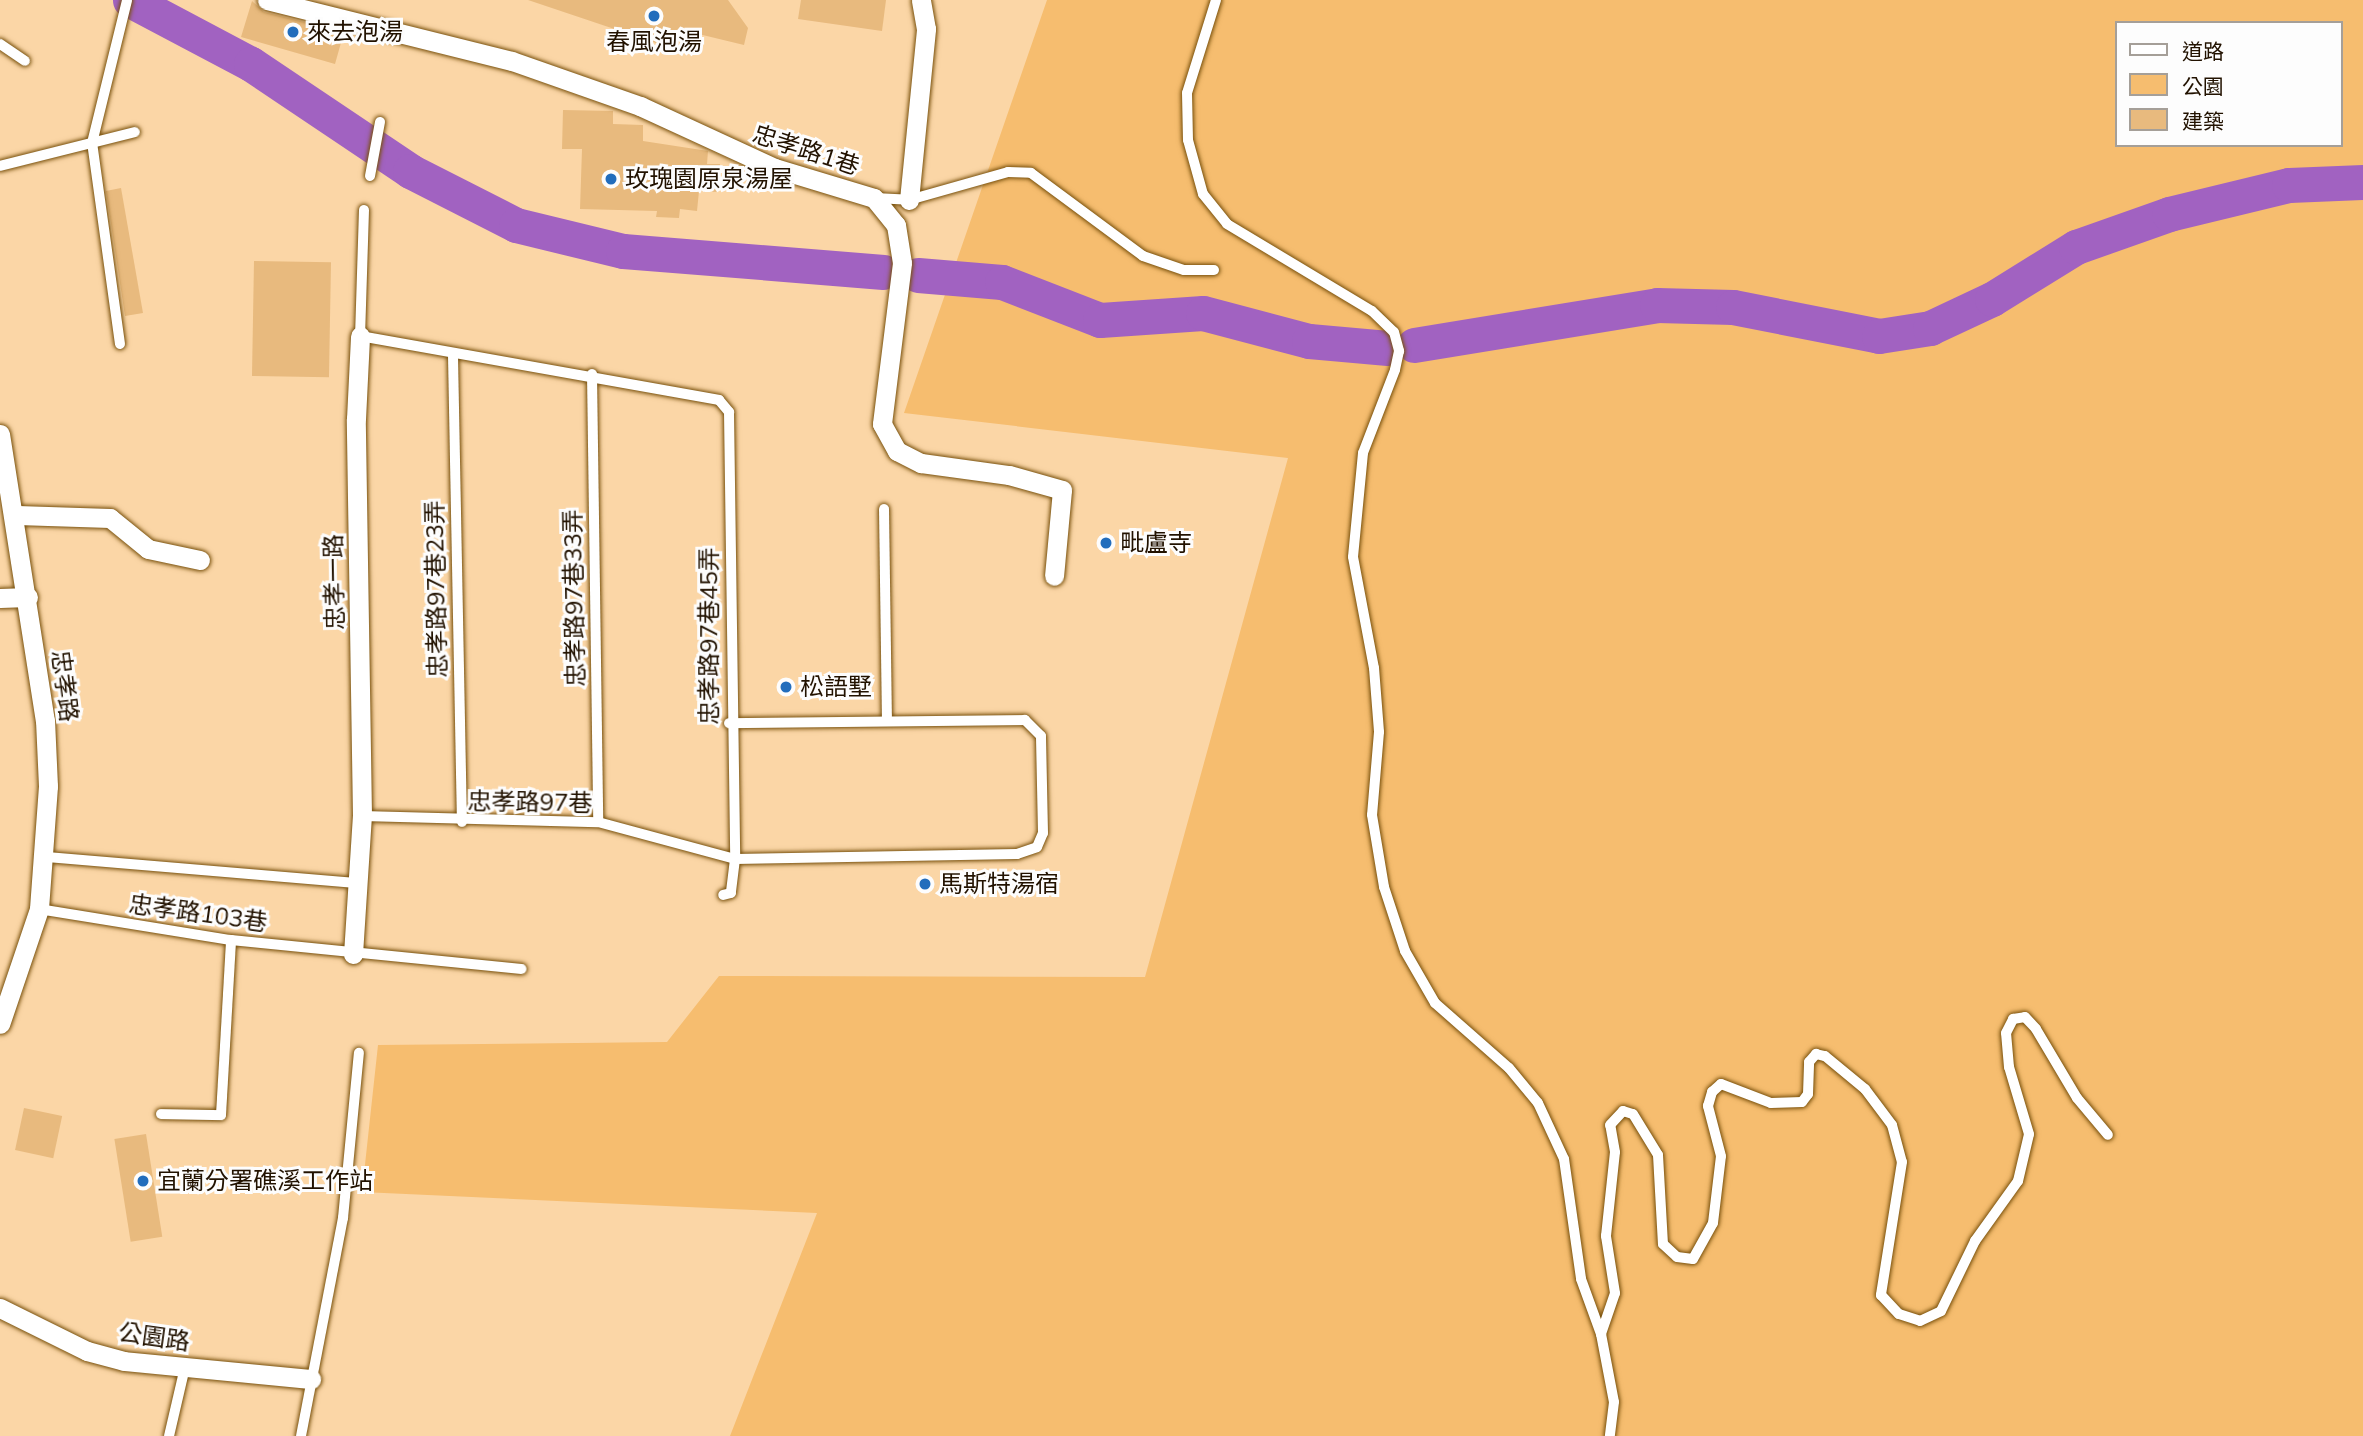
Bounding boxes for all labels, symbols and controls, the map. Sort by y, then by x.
marker: 春風泡湯 [646,8,662,24]
place label: 來去泡湯 [307,18,403,46]
legend [2114,21,2342,147]
marker: 來去泡湯 [285,24,301,40]
place label: 春風泡湯 [606,28,702,56]
text: 道路 [2182,38,2224,64]
text: 公園 [2182,73,2224,99]
text: 建築 [2182,108,2224,134]
street label: 忠孝路1巷 [749,119,863,181]
place label: 玫瑰園原泉湯屋 [625,165,793,193]
marker: 玫瑰園原泉湯屋 [603,171,619,187]
street label: 忠孝路97巷23弄 [420,500,452,678]
street label: 忠孝路97巷33弄 [558,509,590,687]
place label: 毗盧寺 [1120,529,1192,557]
street label: 忠孝一路 [319,534,349,630]
marker: 毗盧寺 [1098,535,1114,551]
street label: 忠孝路97巷45弄 [695,547,723,725]
street label: 忠孝路 [46,649,84,723]
place label: 松語墅 [800,673,872,701]
marker: 松語墅 [778,679,794,695]
street label: 忠孝路97巷 [467,787,593,817]
place label: 馬斯特湯宿 [939,870,1059,898]
marker: 馬斯特湯宿 [917,876,933,892]
street label: 忠孝路103巷 [127,889,269,937]
place label: 宜蘭分署礁溪工作站 [157,1167,373,1195]
marker: 宜蘭分署礁溪工作站 [135,1173,151,1189]
street label: 公園路 [116,1318,192,1356]

